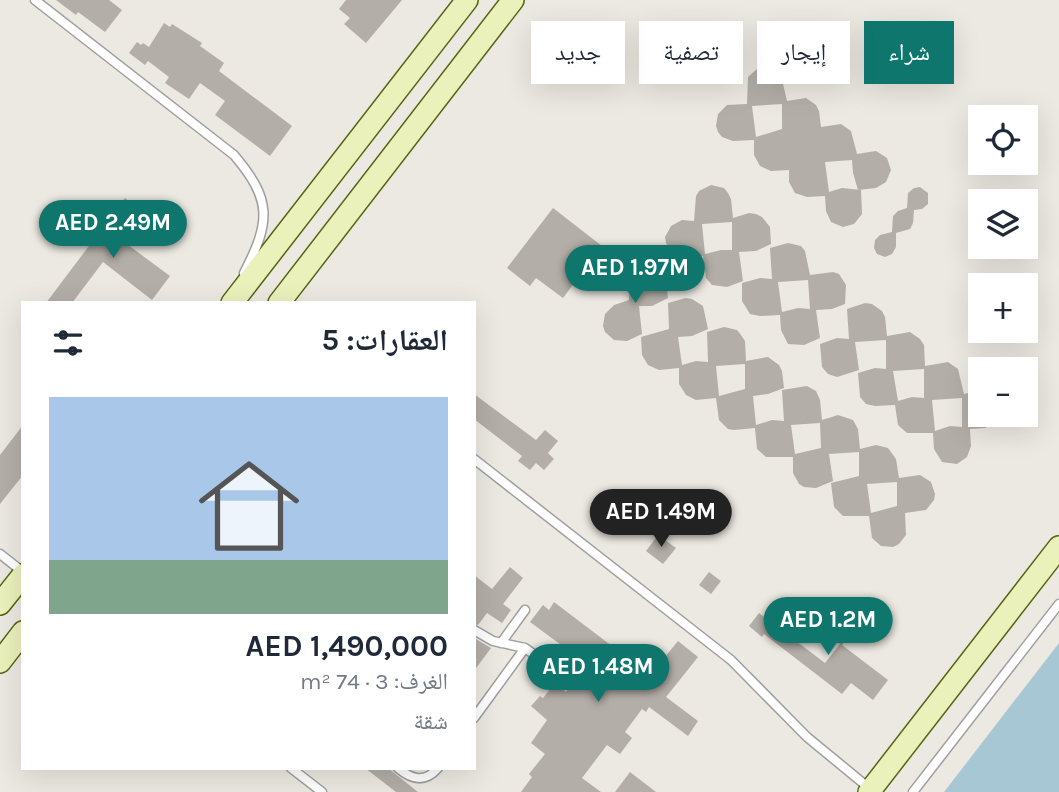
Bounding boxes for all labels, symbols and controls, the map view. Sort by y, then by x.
chip: جديد [531,21,625,84]
chip: تصفية [639,21,743,84]
chip: إيجار [757,21,850,84]
chip: شراء [864,21,954,84]
map controls [968,105,1038,427]
button: locate [968,105,1038,175]
button: layers [968,189,1038,259]
pin: AED 2.49M [33,201,193,260]
text: AED 2.49M [55,209,171,236]
pin: AED 1.97M [555,246,715,305]
text: AED 1.97M [581,254,689,281]
button: + [968,273,1038,343]
text: العقارات: 5 [321,322,448,358]
icon: filters [49,324,87,362]
button: − [968,357,1038,427]
icon: home [186,443,312,569]
pin: AED 1.49M [581,490,741,549]
text: AED 1.49M [606,498,716,525]
pin: AED 1.2M [756,598,900,657]
text: AED 1.2M [780,606,876,633]
text: AED 1,490,000 [246,628,448,664]
pin: AED 1.48M [518,644,678,704]
text: AED 1.48M [542,653,654,680]
text: الغرف: 3 · 74 m² [300,668,448,695]
text: شقة [414,708,448,735]

